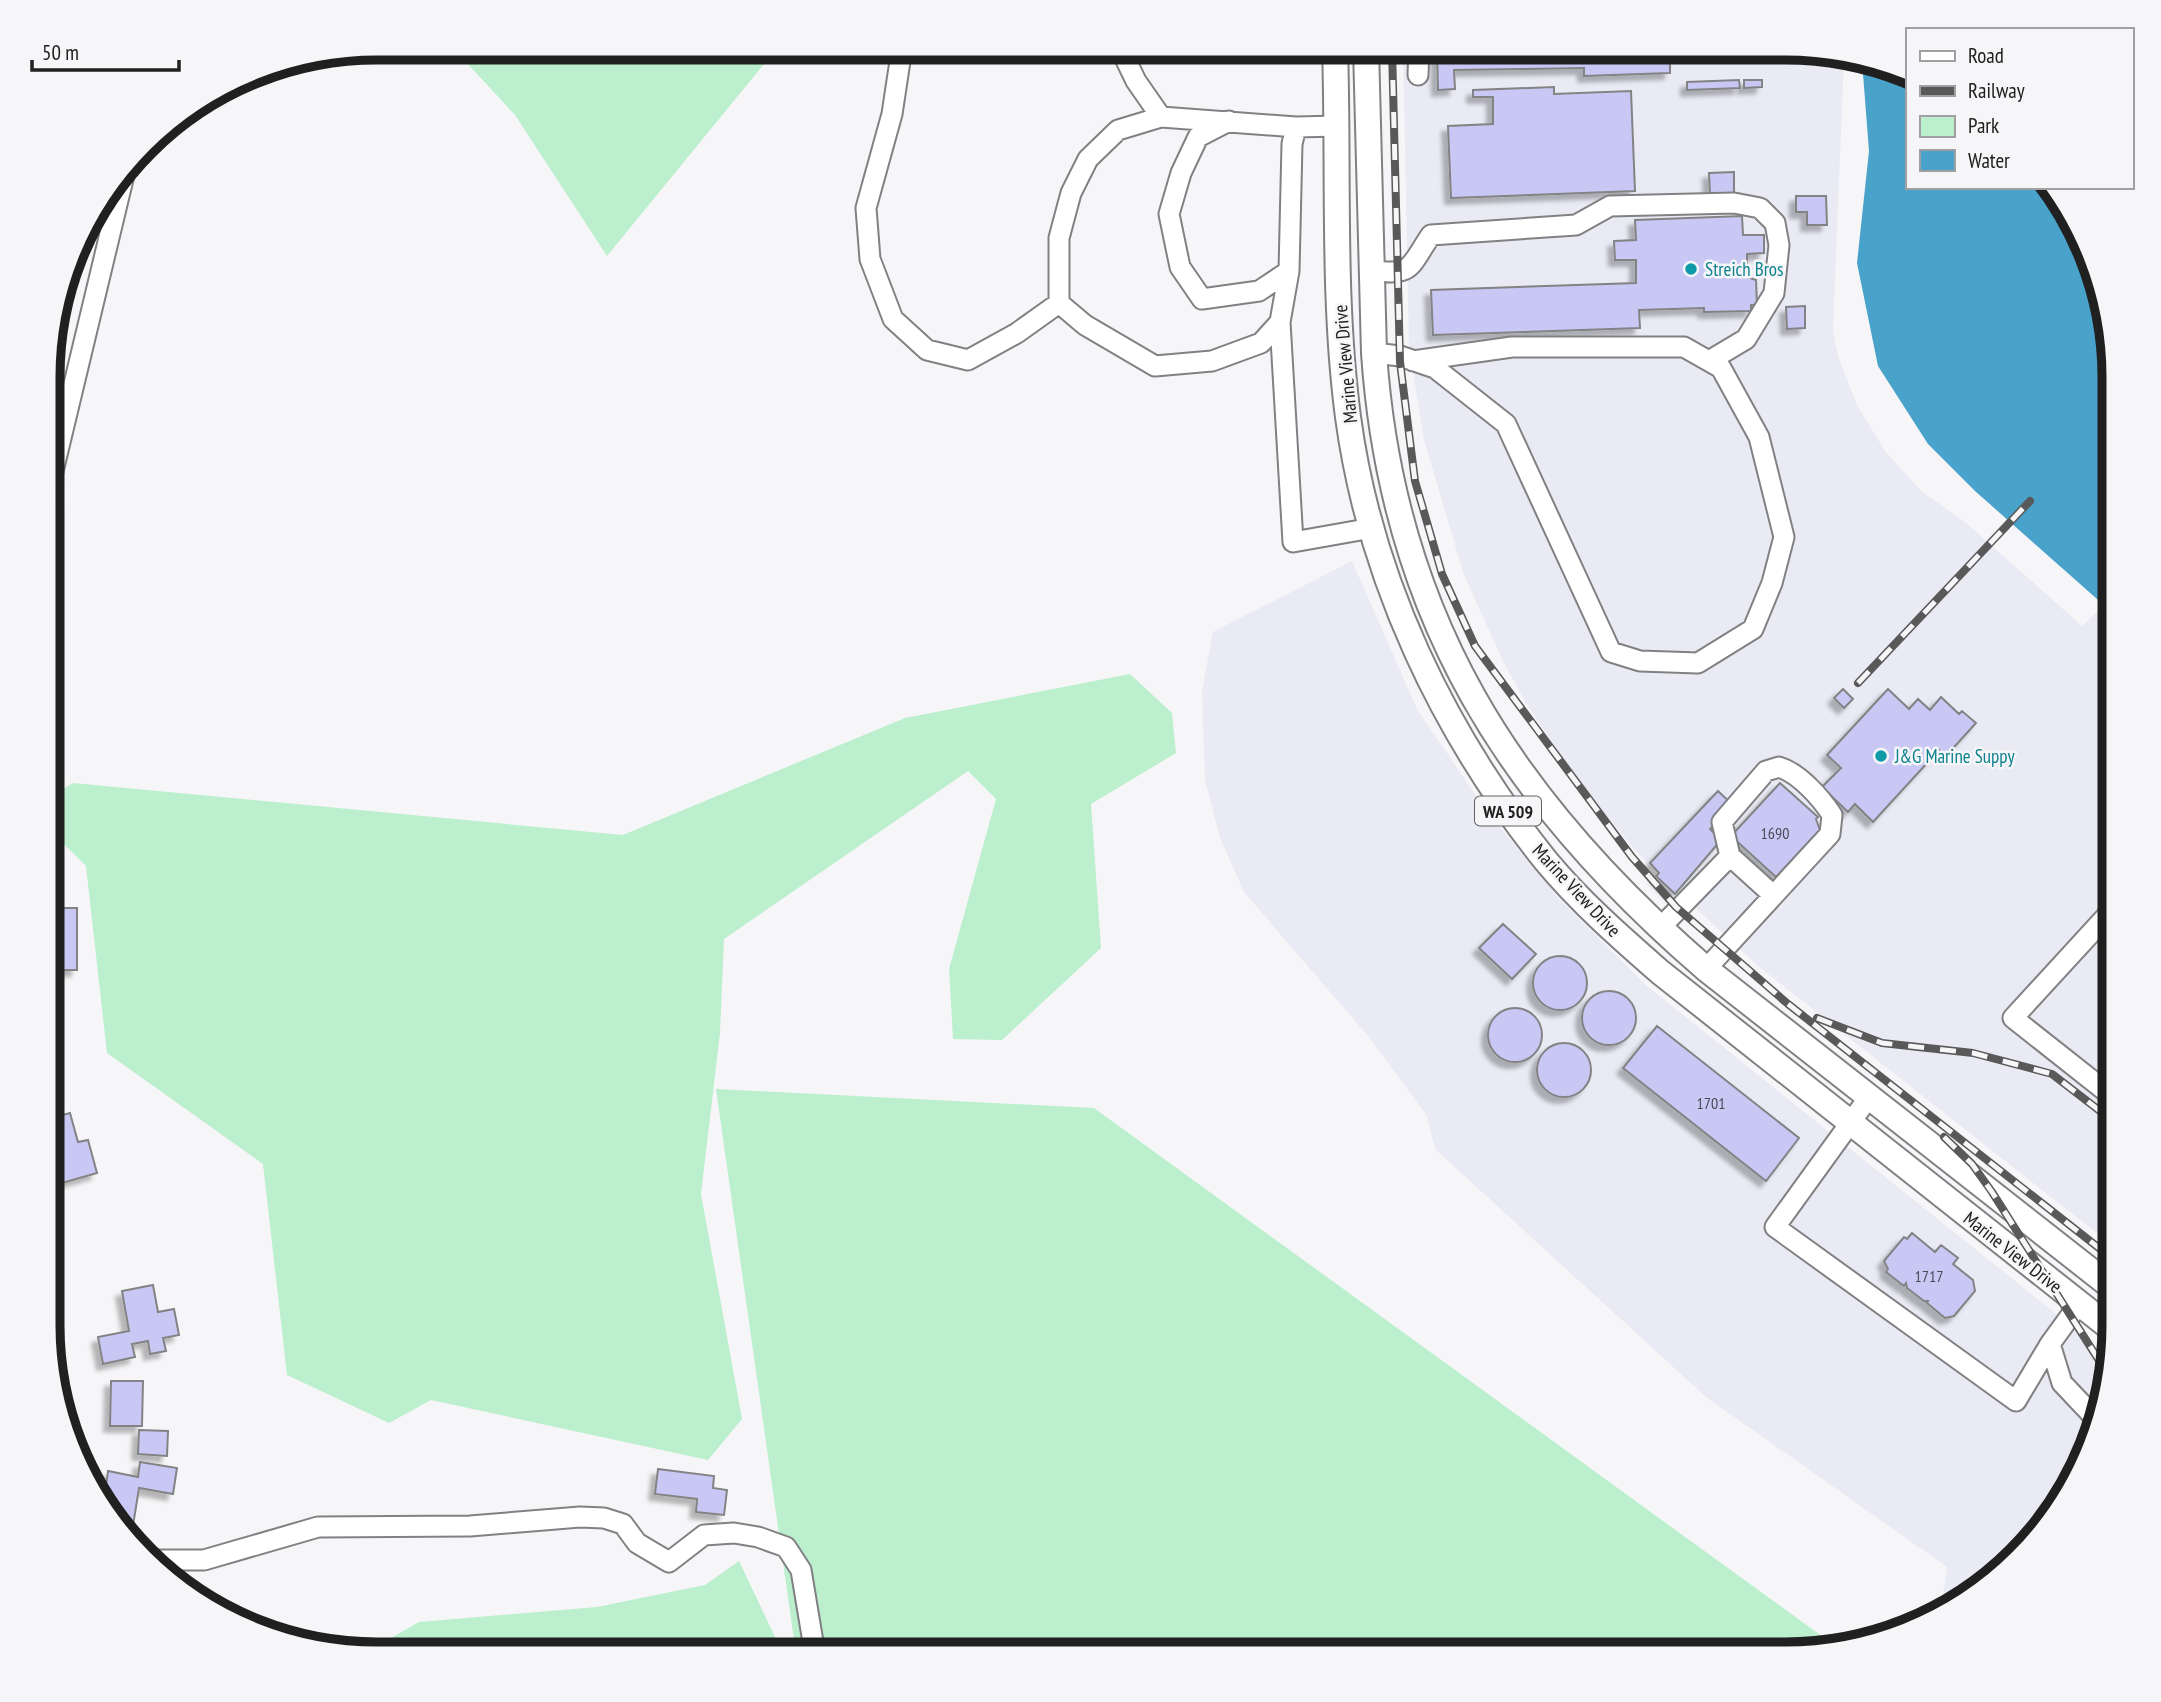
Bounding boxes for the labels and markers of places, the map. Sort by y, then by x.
place label: Streich Bros [1705,257,1783,281]
marker: Streich Bros [1683,261,1699,277]
place label: J&G Marine Suppy [1894,744,2015,768]
marker: J&G Marine Suppy [1873,748,1889,764]

